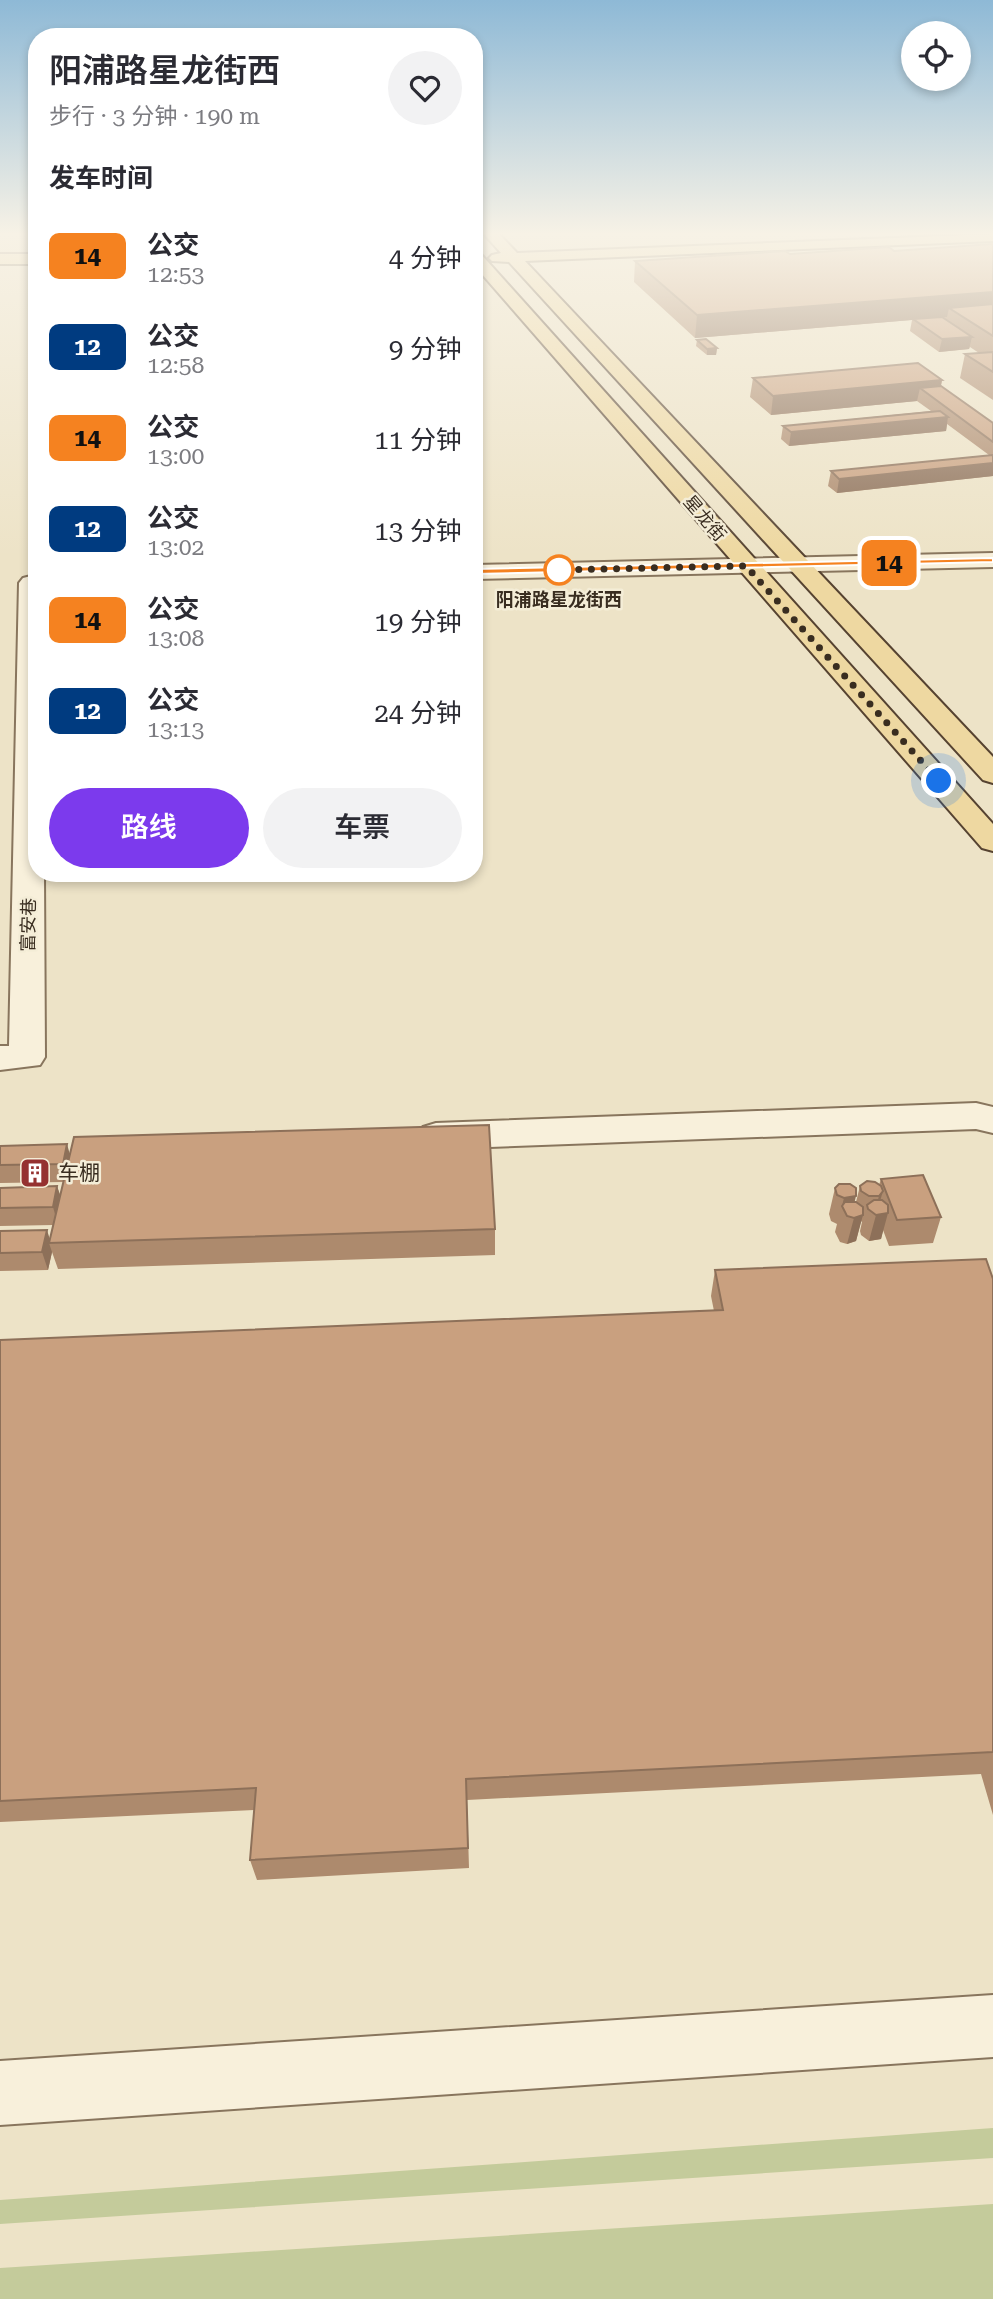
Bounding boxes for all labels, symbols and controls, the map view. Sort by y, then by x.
map controls [901,21,971,91]
button: locate [901,21,971,91]
text: 阳浦路星龙街西 [49,51,280,90]
button: heart [388,51,462,125]
text: 步行 · 3 分钟 · 190 m [49,103,260,130]
text: 发车时间 [49,163,153,193]
text: 公交 [147,230,199,260]
text: 14 [74,242,101,270]
text: 4 分钟 [389,243,462,273]
text: 12:53 [147,261,204,288]
text: 公交 [147,321,199,351]
text: 12 [74,333,101,361]
text: 9 分钟 [389,334,462,364]
text: 12:58 [147,352,204,379]
text: 公交 [147,412,199,442]
text: 14 [74,424,101,452]
text: 11 分钟 [374,425,462,455]
text: 13:00 [147,443,204,470]
street label: 星龙街 [679,491,731,545]
text: 公交 [147,503,199,533]
text: 12 [74,515,101,543]
text: 13 分钟 [374,516,462,546]
text: 13:02 [147,534,204,561]
line badge: 14 [858,540,920,586]
text: 14 [876,549,902,577]
marker: 阳浦路星龙街西 [544,555,574,585]
place label: 阳浦路星龙街西 [496,589,622,610]
text: 公交 [147,594,199,624]
text: 14 [74,606,101,634]
text: 19 分钟 [374,607,462,637]
text: 13:08 [147,625,204,652]
text: 公交 [147,685,199,715]
text: 12 [74,697,101,725]
text: 24 分钟 [374,698,462,728]
text: 13:13 [147,716,204,743]
your location [921,763,956,798]
button: 路线 [49,788,249,868]
button: 车票 [263,788,462,868]
street label: 富安巷 [17,898,39,952]
building icon: 车棚 [18,1156,52,1190]
place label: 车棚 [58,1161,100,1185]

